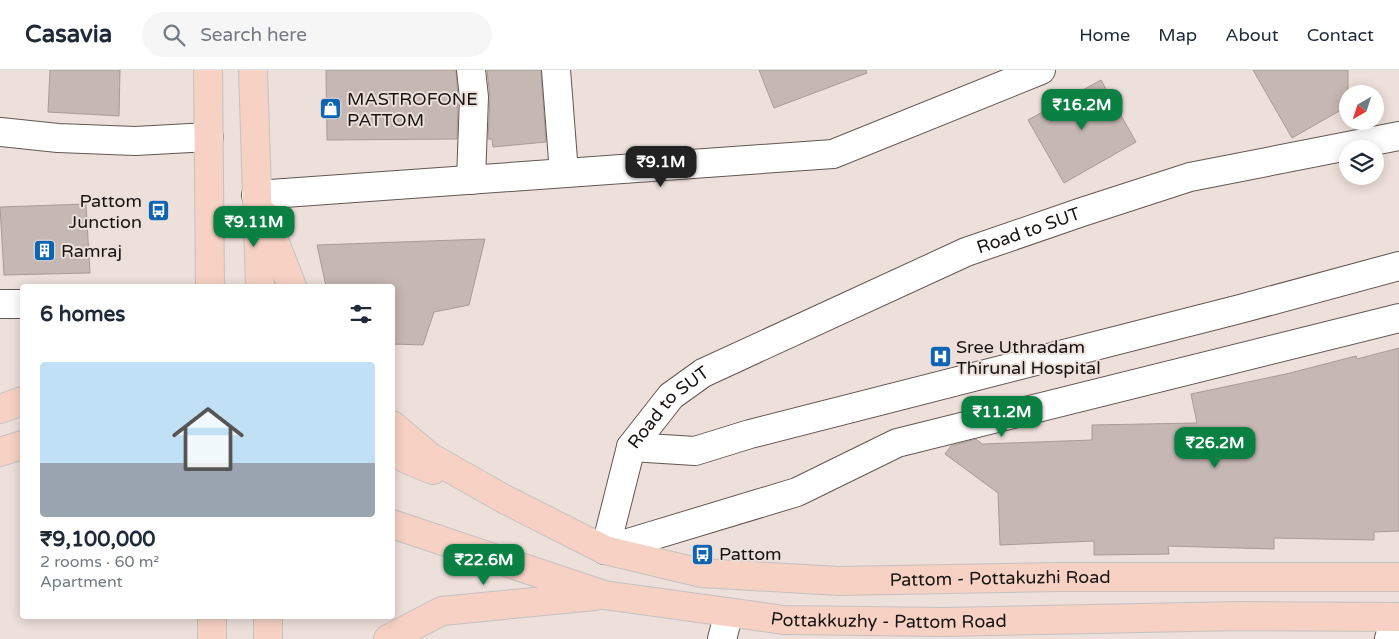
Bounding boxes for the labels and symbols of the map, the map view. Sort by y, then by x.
north arrow [1339,85,1384,130]
place label: MASTROFONE PATTOM [347,88,478,131]
pin: ₹16.2M [1041,88,1123,131]
shop icon: MASTROFONE PATTOM [319,97,343,121]
pin: ₹9.1M [626,146,696,188]
place label: Pattom Junction [69,190,142,233]
bus stop icon: Pattom Junction [146,199,170,223]
street label: Road to SUT [974,202,1083,258]
pin: ₹9.11M [213,206,295,248]
building icon: Ramraj [33,239,57,263]
place label: Ramraj [61,240,122,262]
place label: Sree Uthradam Thirunal Hospital [956,336,1101,379]
hospital icon: Sree Uthradam Thirunal Hospital [928,345,952,369]
street label: Road to SUT [623,361,713,453]
pin: ₹11.2M [961,396,1043,438]
pin: ₹26.2M [1174,426,1256,469]
bus stop icon: Pattom [691,542,715,566]
place label: Pattom [719,543,782,565]
pin: ₹22.6M [443,544,525,586]
street label: Pattom - Pottakuzhi Road [889,566,1111,591]
street label: Pottakkuzhy - Pattom Road [769,607,1007,633]

